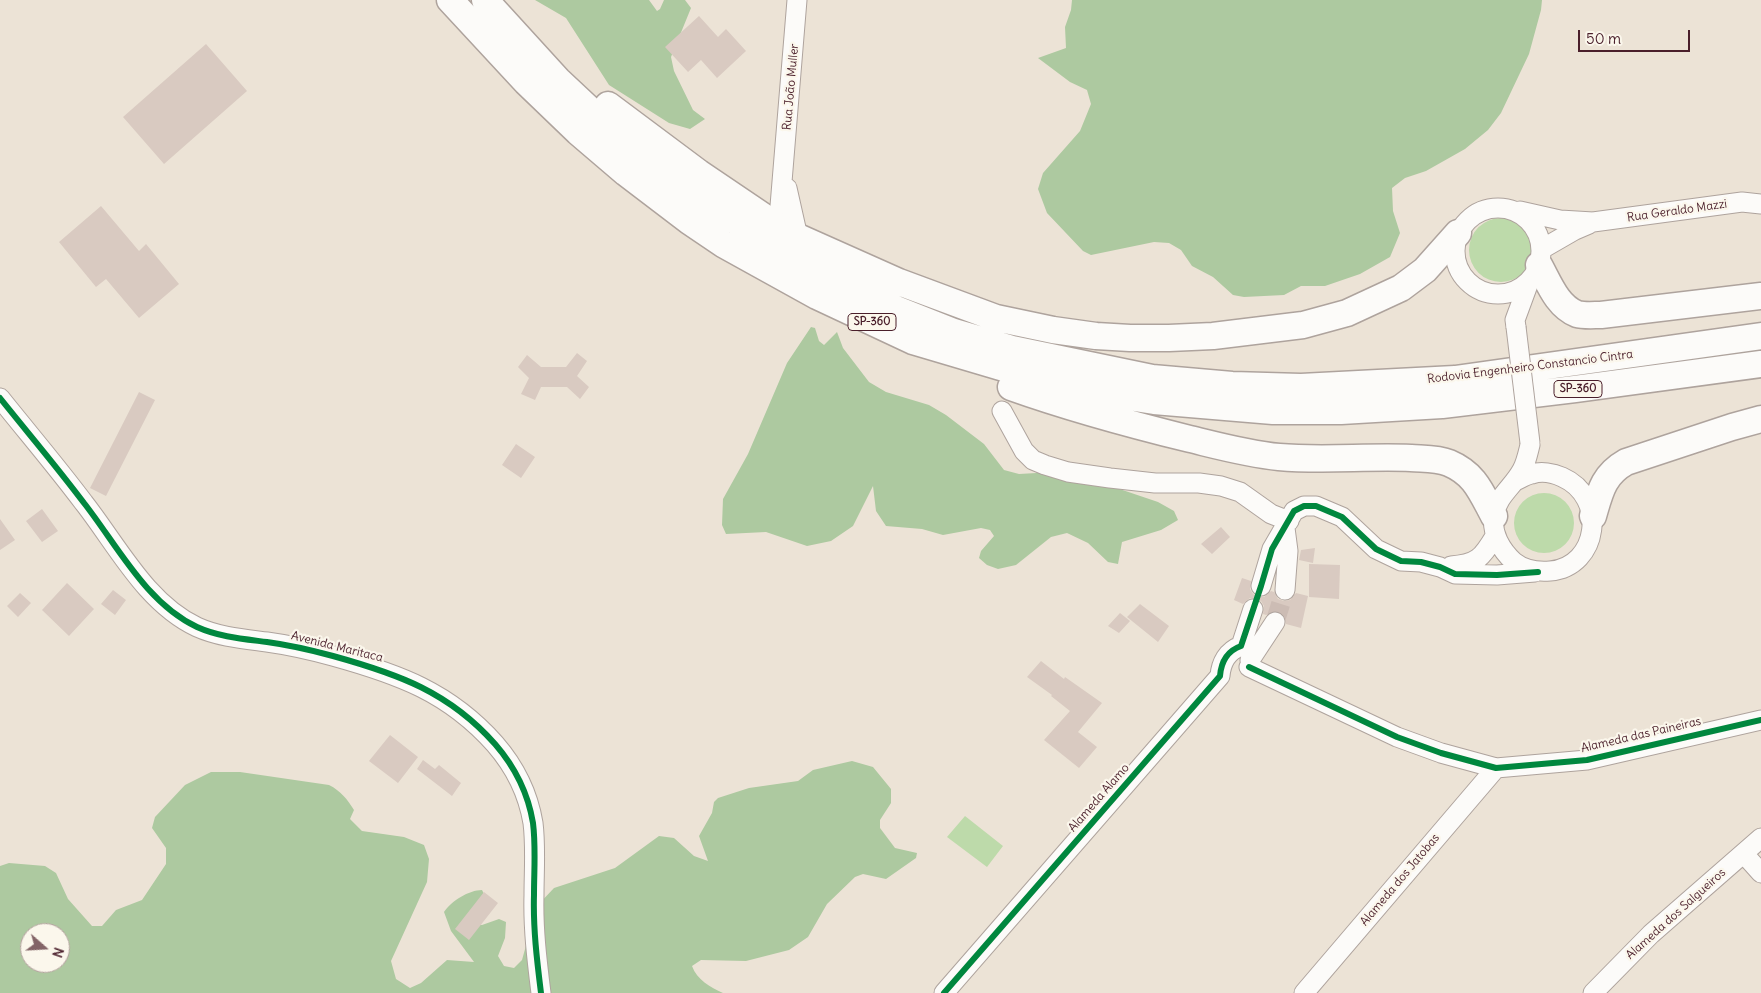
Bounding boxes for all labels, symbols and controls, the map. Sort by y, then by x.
scale bar [1581,20,1694,52]
text: 50 m [1586,29,1621,48]
street label: Rua João Muller [780,43,802,131]
street label: Rua Geraldo Mazzi [1626,197,1728,225]
road number: SP-360 [848,314,896,331]
street label: Rodovia Engenheiro Constancio Cintra [1426,347,1634,387]
road number: SP-360 [1554,380,1602,398]
street label: Avenida Maritaca [290,629,384,665]
street label: Alameda das Paineiras [1580,714,1702,756]
street label: Alameda Alamo [1066,761,1132,835]
street label: Alameda dos Jatobas [1357,831,1443,929]
street label: Alameda dos Salgueiros [1623,865,1729,963]
north arrow [20,923,70,973]
text: N [48,945,68,960]

